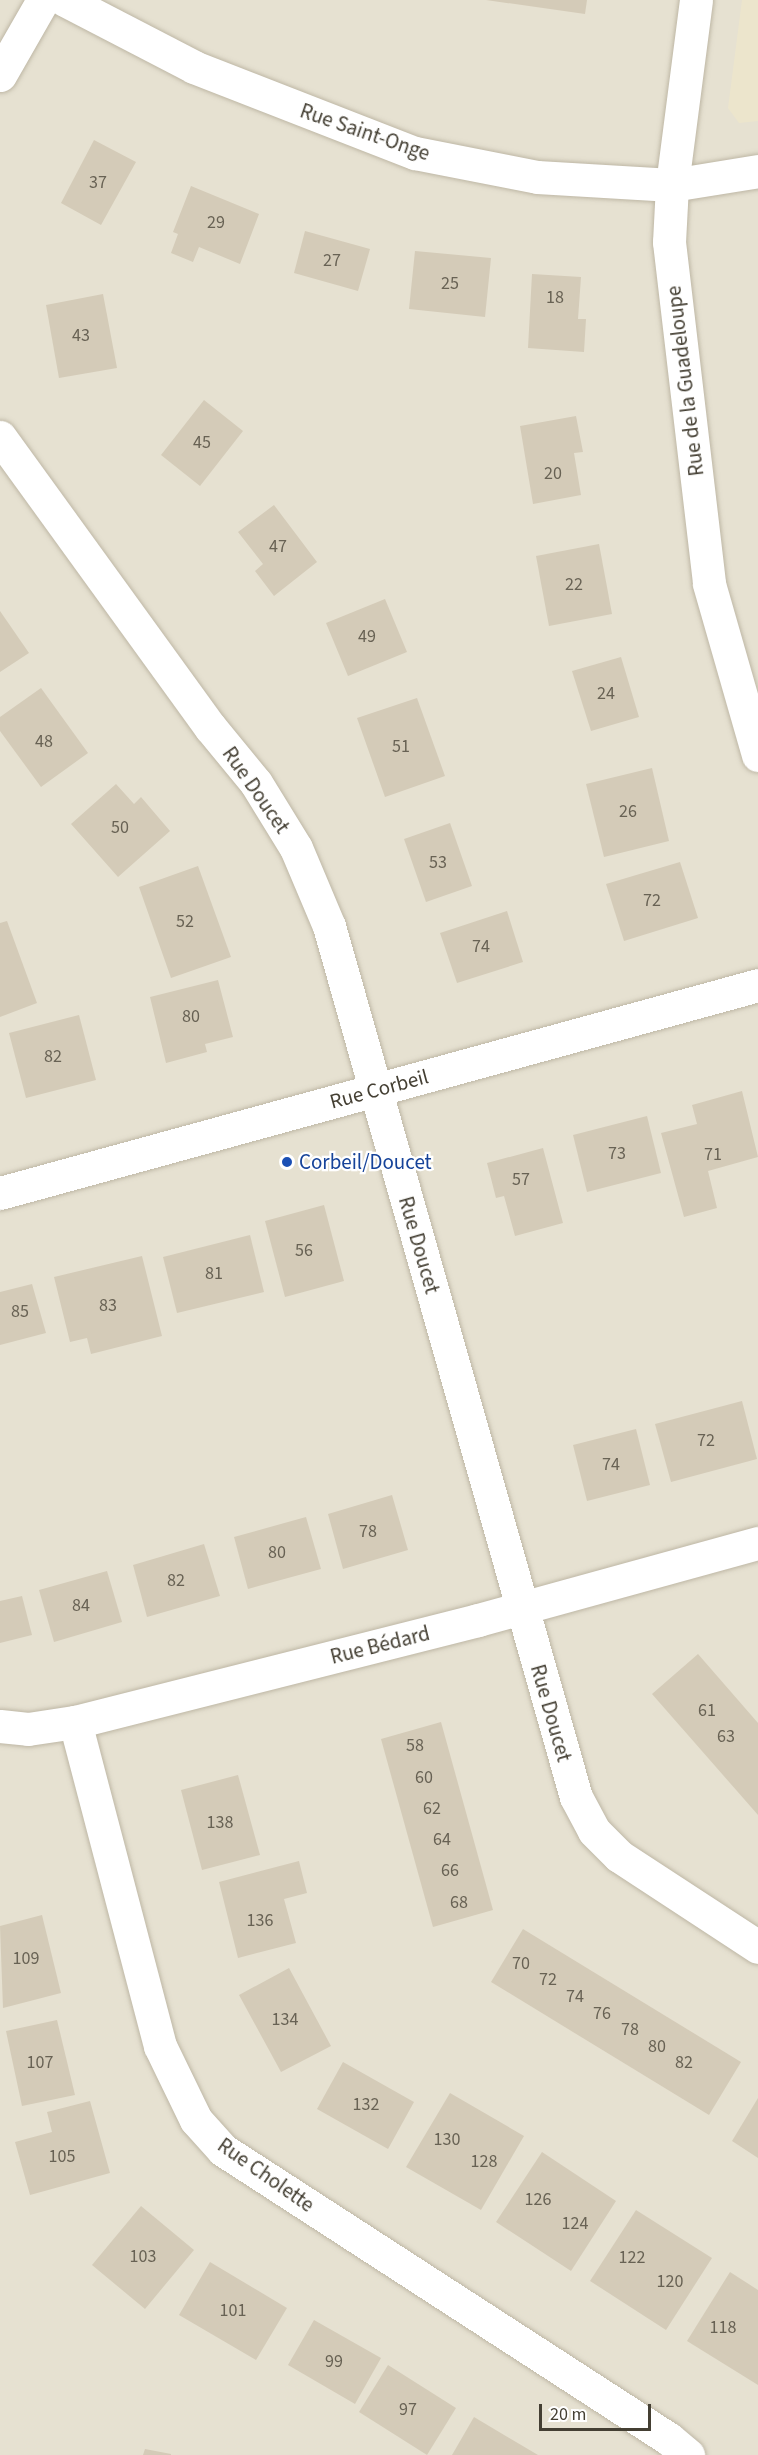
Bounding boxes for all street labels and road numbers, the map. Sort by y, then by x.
street label: Rue Saint-Onge [297,98,433,166]
street label: Rue de la Guadeloupe [661,284,709,478]
street label: Rue Doucet [217,742,295,838]
street label: Rue Corbeil [327,1064,431,1114]
street label: Rue Doucet [393,1193,445,1297]
street label: Rue Bédard [328,1620,432,1670]
street label: Rue Doucet [525,1661,577,1765]
street label: Rue Cholette [213,2132,319,2218]

